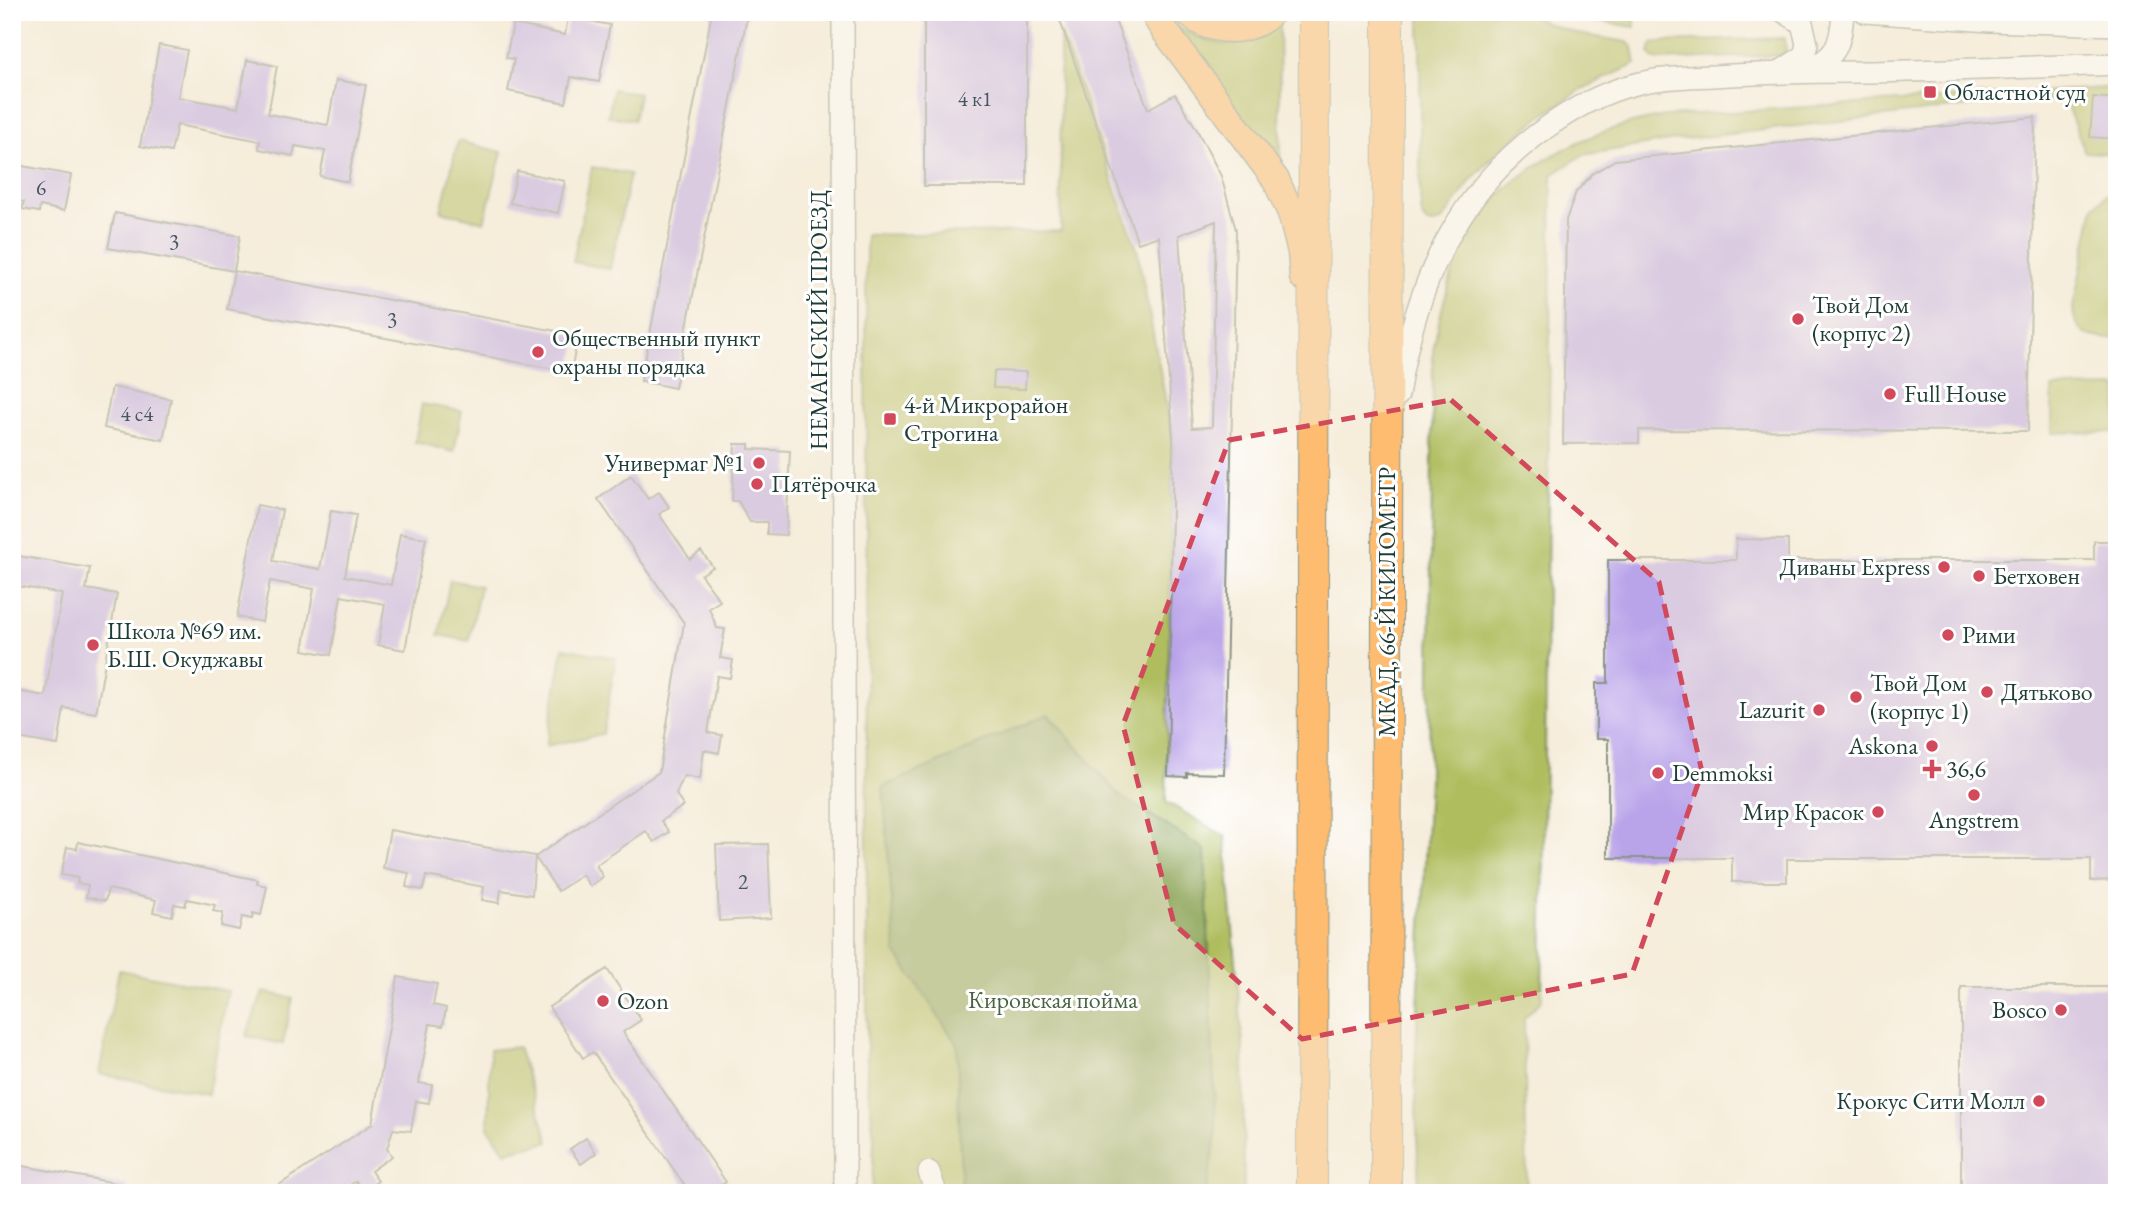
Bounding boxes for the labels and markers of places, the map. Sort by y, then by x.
place label: Областной суд [1944,76,2086,107]
marker: Областной суд [1922,84,1938,100]
place label: Твой Дом (корпус 2) [1812,289,1911,348]
marker: Твой Дом (корпус 2) [1790,311,1806,327]
place label: Общественный пункт охраны порядка [552,322,760,381]
marker: Общественный пункт охраны порядка [530,344,546,360]
place label: Full House [1904,378,2006,409]
marker: Full House [1882,386,1898,402]
place label: 4-й Микрорайон Строгина [904,389,1068,448]
marker: 4-й Микрорайон Строгина [882,411,898,427]
place label: Универмаг №1 [604,447,745,478]
marker: Универмаг №1 [751,455,767,471]
place label: Пятёрочка [771,468,877,499]
marker: Пятёрочка [749,476,765,492]
place label: Диваны Express [1779,551,1930,582]
marker: Диваны Express [1936,559,1952,575]
place label: Бетховен [1993,560,2080,591]
marker: Бетховен [1971,568,1987,584]
place label: Школа №69 им. Б.Ш. Окуджавы [107,615,264,674]
place label: Рими [1962,619,2016,650]
marker: Рими [1940,627,1956,643]
marker: Школа №69 им. Б.Ш. Окуджавы [85,637,101,653]
place label: Твой Дом (корпус 1) [1870,667,1969,726]
place label: Дятьково [2001,676,2093,707]
marker: Дятьково [1979,684,1995,700]
marker: Твой Дом (корпус 1) [1848,689,1864,705]
place label: Lazurit [1739,694,1805,725]
marker: Lazurit [1811,702,1827,718]
place label: Askona [1847,730,1918,761]
marker: Askona [1924,738,1940,754]
place label: 36,6 [1946,753,1986,784]
place label: Demmoksi [1672,757,1773,788]
marker: 36,6 [1924,761,1940,777]
marker: Demmoksi [1650,765,1666,781]
marker: Angstrem [1966,787,1982,803]
place label: Мир Красок [1742,796,1865,827]
marker: Мир Красок [1870,804,1886,820]
place label: Angstrem [1927,804,2020,835]
place label: Ozon [617,985,669,1016]
marker: Ozon [595,993,611,1009]
place label: Bosco [1992,994,2047,1025]
marker: Bosco [2053,1002,2069,1018]
place label: Крокус Сити Молл [1836,1085,2025,1116]
marker: Крокус Сити Молл [2031,1093,2047,1109]

